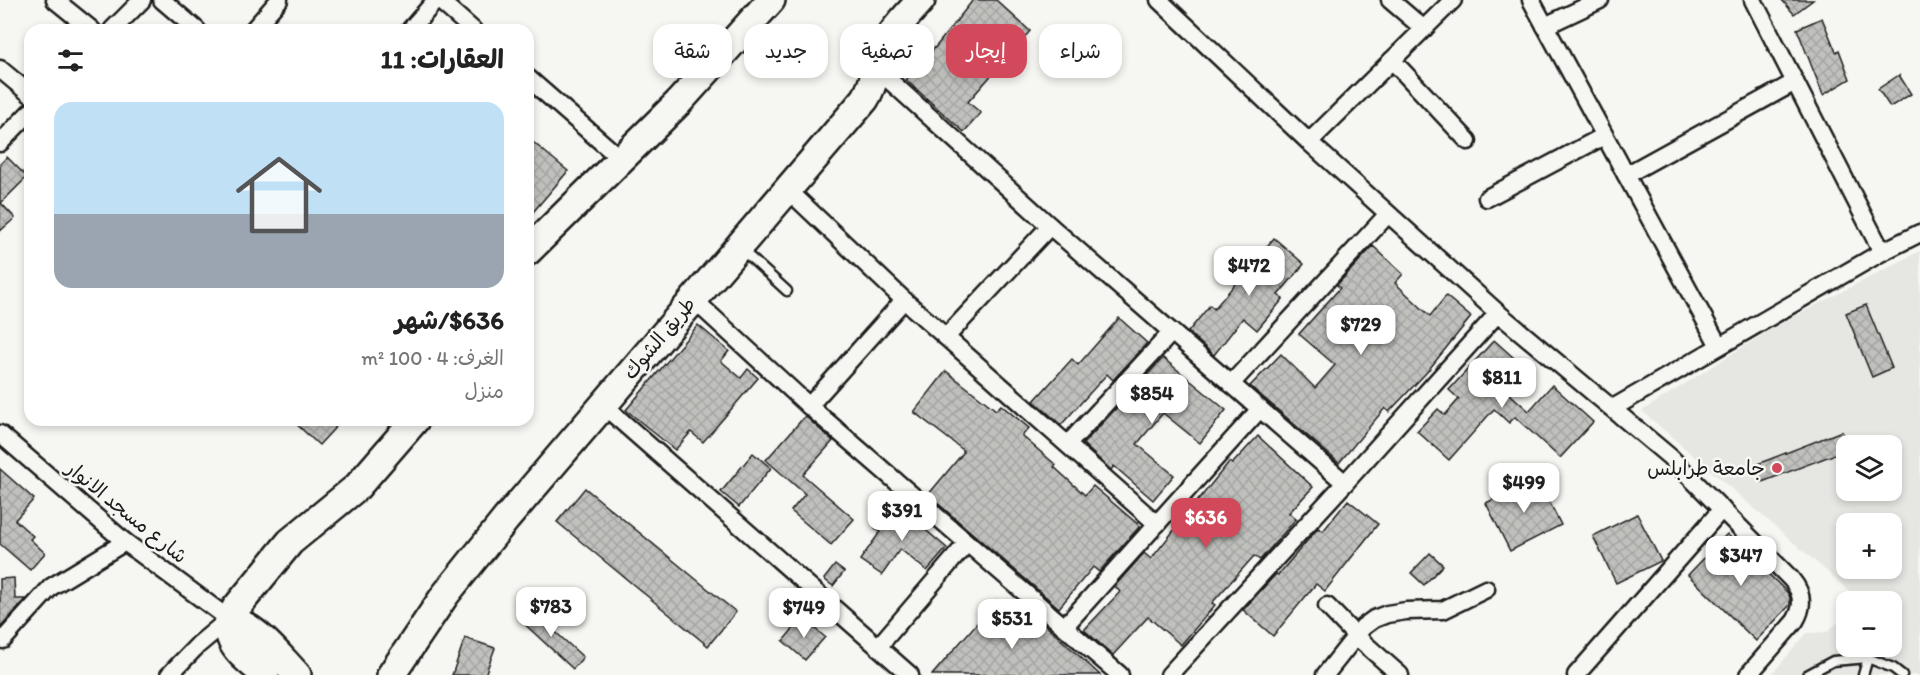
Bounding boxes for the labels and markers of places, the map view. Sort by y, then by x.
pin: $472 [1213,246,1285,297]
pin: $729 [1325,305,1397,356]
pin: $811 [1466,358,1538,409]
pin: $854 [1116,374,1188,425]
place label: جامعة طرابلس [1647,456,1765,480]
marker: جامعة طرابلس [1770,461,1784,475]
pin: $499 [1488,463,1560,514]
pin: $391 [866,491,938,542]
pin: $636 [1170,498,1242,549]
pin: $347 [1705,536,1777,587]
pin: $783 [515,587,587,638]
pin: $749 [768,588,840,639]
pin: $531 [976,599,1048,650]

